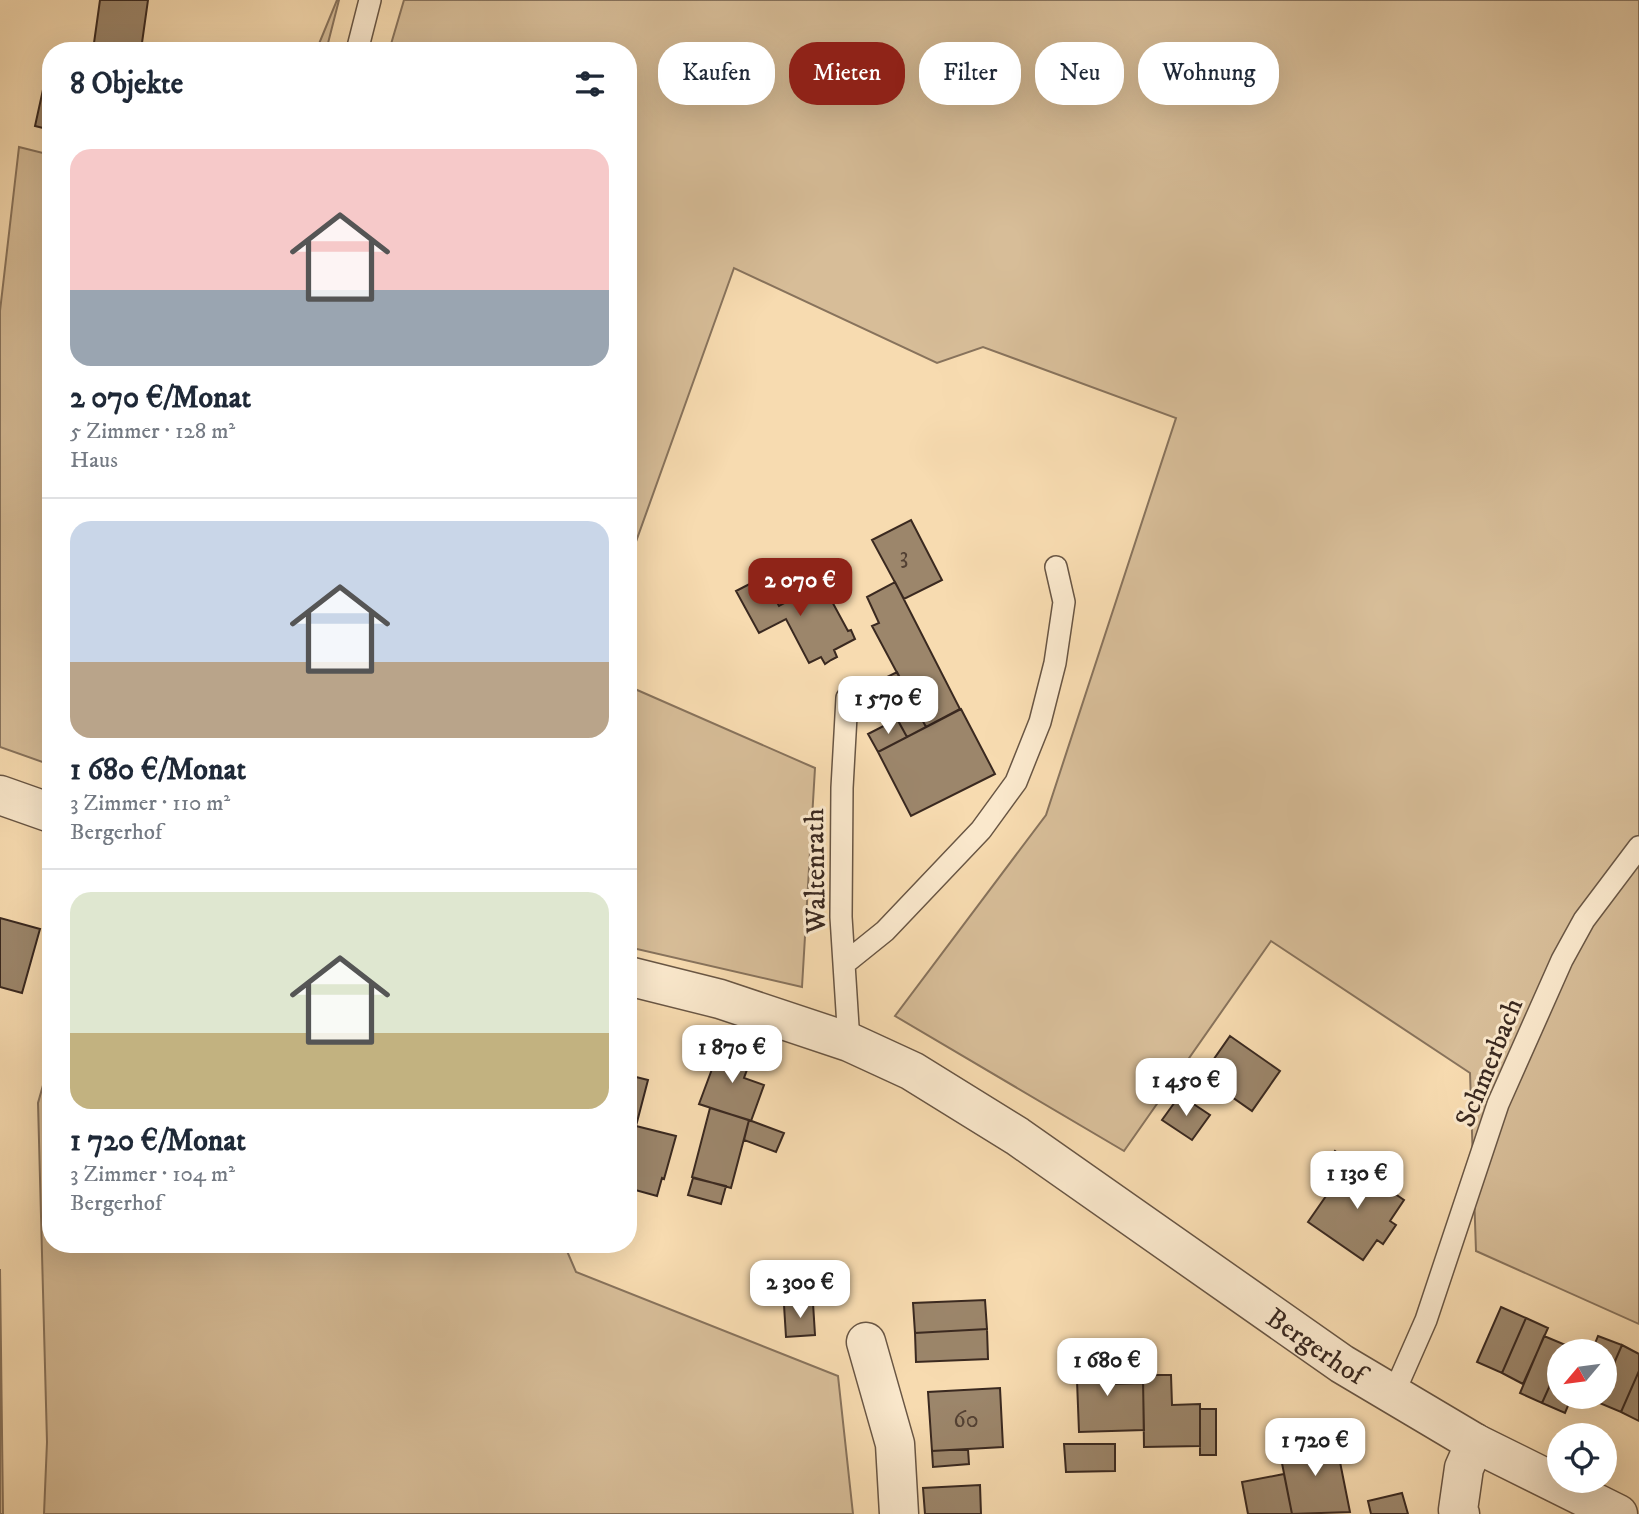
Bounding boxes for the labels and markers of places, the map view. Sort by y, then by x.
pin: 2 070 € [735,558,865,618]
pin: 1 570 € [823,676,953,736]
pin: 1 870 € [667,1026,797,1085]
pin: 1 450 € [1121,1058,1251,1118]
pin: 1 130 € [1292,1152,1422,1211]
pin: 2 300 € [735,1260,865,1320]
pin: 1 680 € [1042,1338,1172,1398]
pin: 1 720 € [1250,1418,1380,1478]

